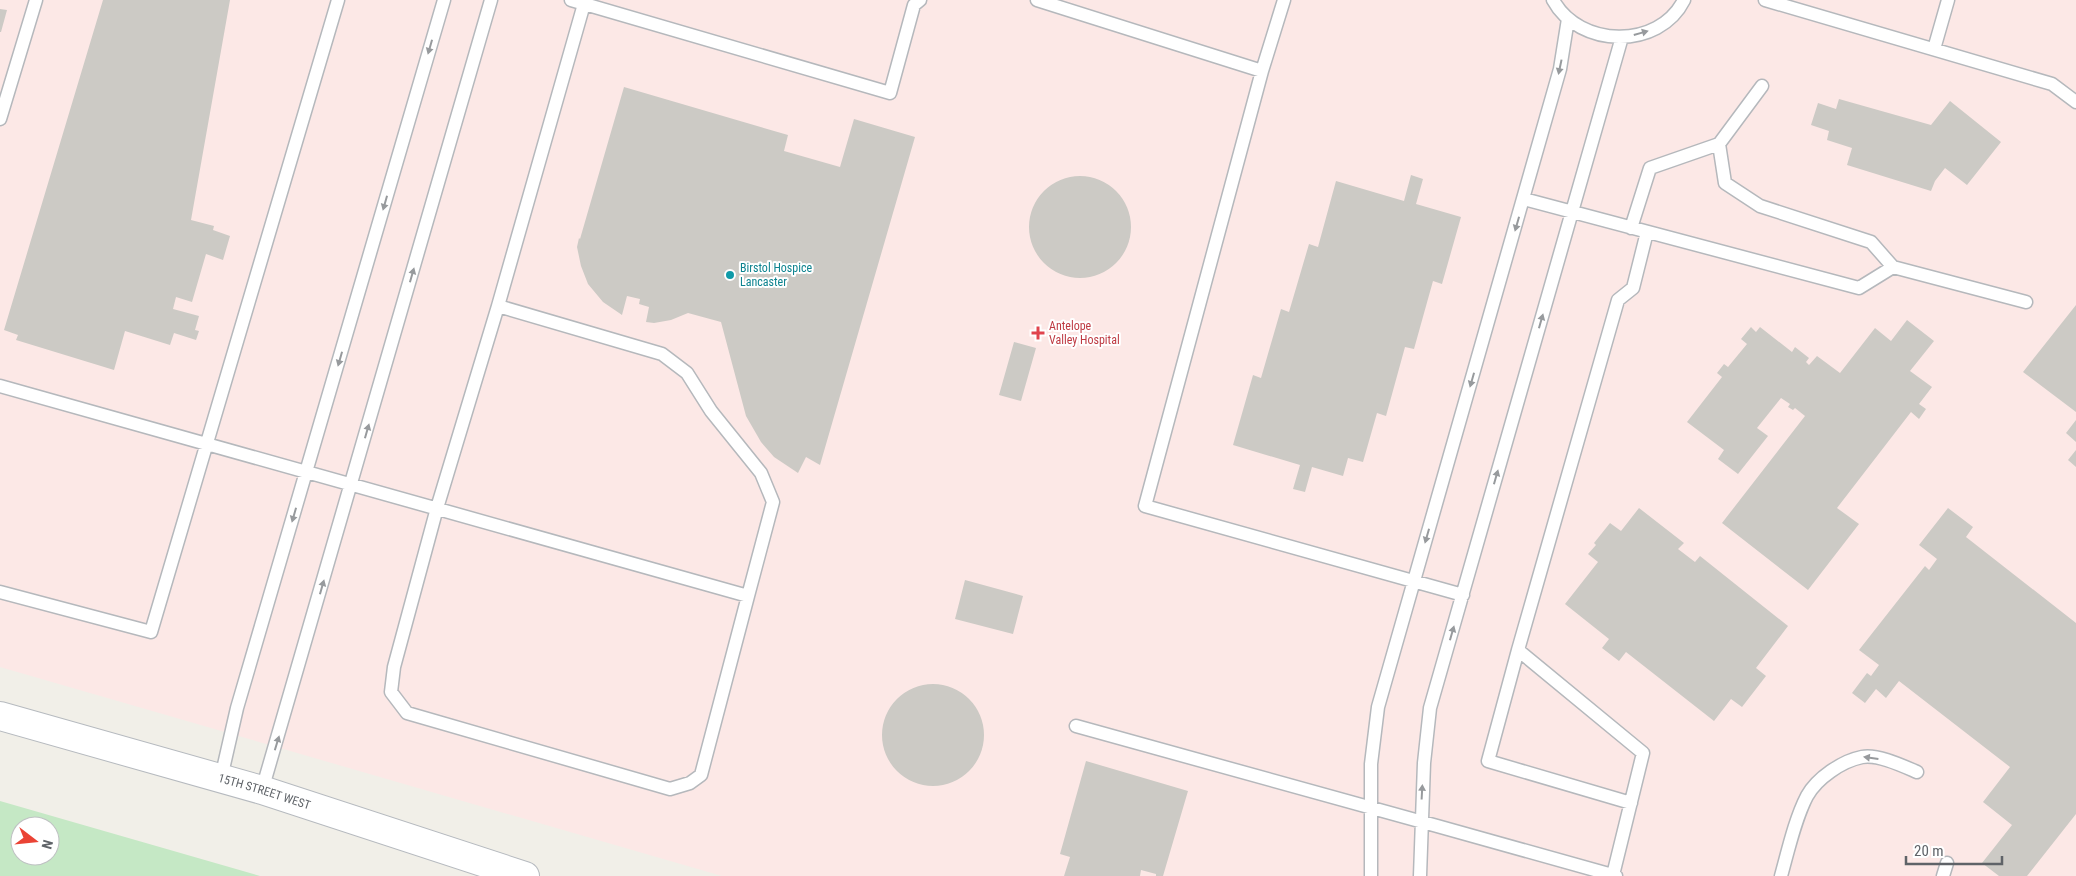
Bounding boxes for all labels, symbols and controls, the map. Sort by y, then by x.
one-way arrow [1633,29,1648,37]
one-way arrow [426,39,434,54]
one-way arrow [1556,60,1564,75]
one-way arrow [380,195,388,210]
one-way arrow [1512,216,1520,231]
place label: Birstol Hospice Lancaster [740,261,813,289]
one-way arrow [408,267,416,282]
marker: Birstol Hospice Lancaster [724,269,736,281]
one-way arrow [1537,313,1545,328]
place label: Antelope Valley Hospital [1049,319,1120,347]
marker: Antelope Valley Hospital [1031,326,1045,340]
one-way arrow [335,352,343,367]
one-way arrow [1467,372,1475,387]
one-way arrow [363,423,371,439]
one-way arrow [1493,469,1501,484]
one-way arrow [290,508,298,523]
one-way arrow [1423,528,1431,544]
one-way arrow [318,580,326,595]
one-way arrow [1448,626,1456,641]
one-way arrow [273,736,281,751]
one-way arrow [1862,754,1878,762]
street label: 15TH STREET WEST [217,771,312,812]
one-way arrow [1419,784,1427,800]
north arrow [10,816,60,866]
scale bar [1906,834,2002,866]
text: N [39,838,56,851]
text: 20 m [1914,842,1944,860]

